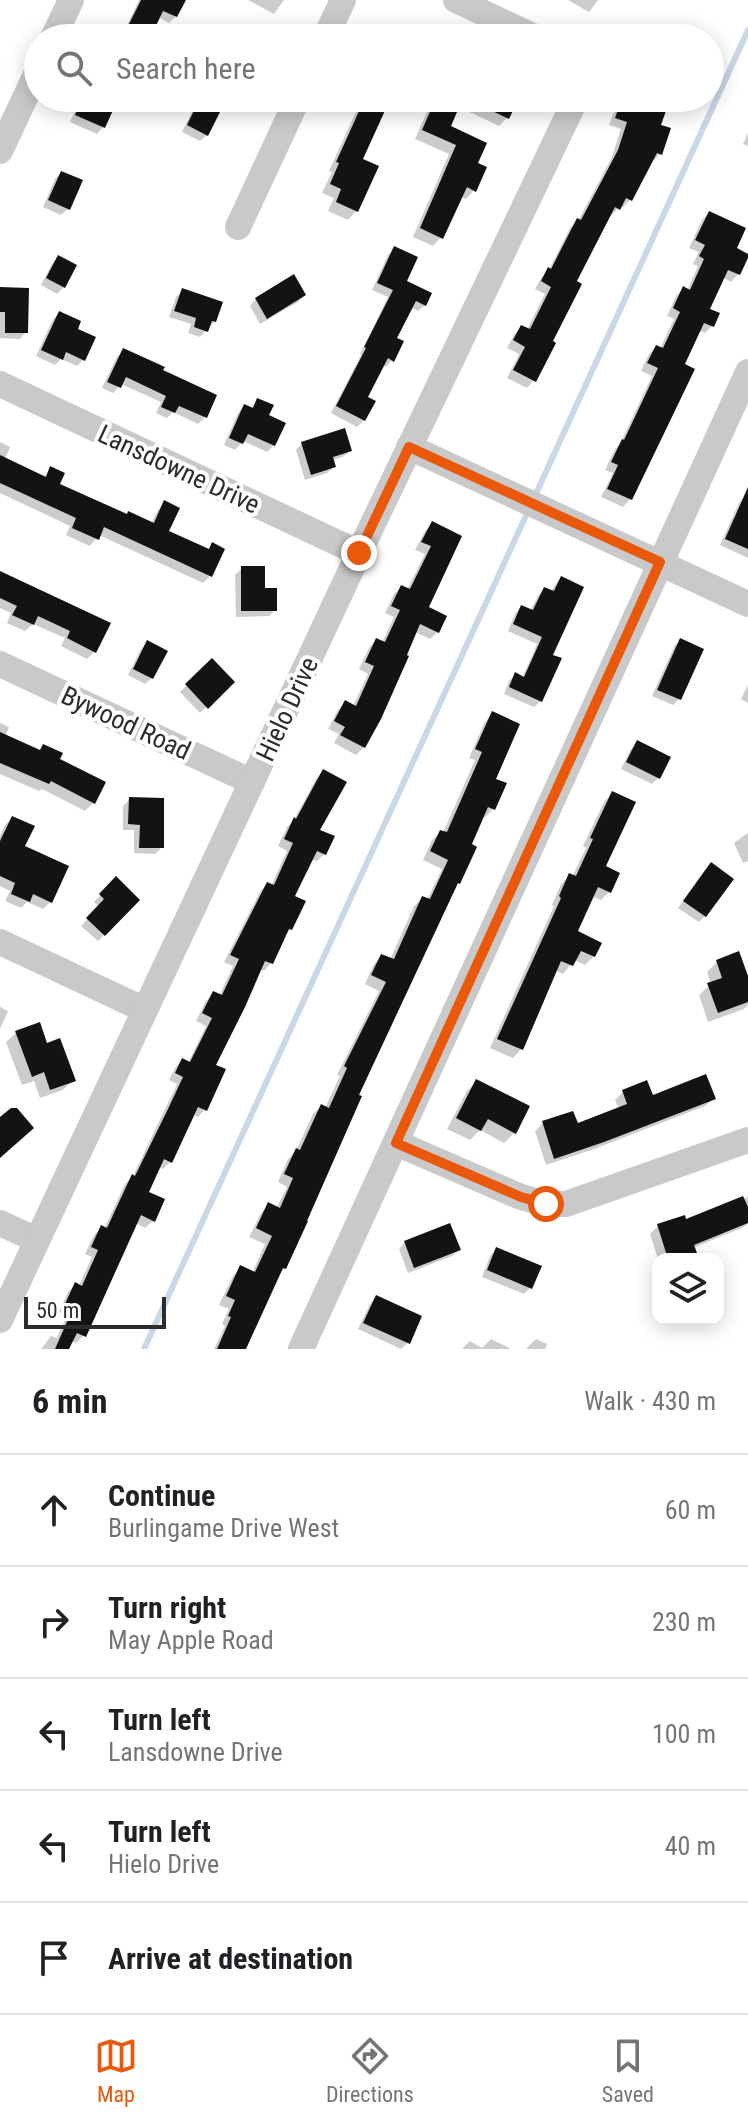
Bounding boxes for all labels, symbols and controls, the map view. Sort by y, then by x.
search box [24,24,724,112]
icon: search [52,46,96,90]
text: Search here [116,51,256,86]
street label: Lansdowne Drive [93,418,265,520]
route end [341,535,377,571]
street label: Hielo Drive [250,652,324,766]
street label: Bywood Road [57,680,195,766]
route start [528,1186,564,1222]
map controls [652,1253,724,1325]
button: layers [652,1253,724,1325]
scale bar [24,1293,166,1329]
text: 50 m [36,1298,79,1323]
text: 6 min [32,1381,108,1421]
text: Walk · 430 m [584,1386,716,1416]
text: Continue [108,1478,215,1513]
icon: ahead [32,1488,76,1532]
text: 60 m [665,1495,716,1525]
text: Burlingame Drive West [108,1513,339,1543]
text: Turn right [108,1590,226,1625]
icon: right [32,1600,76,1644]
text: 230 m [652,1607,716,1637]
text: May Apple Road [108,1625,274,1655]
text: Turn left [108,1702,211,1737]
icon: left [32,1712,76,1756]
text: 100 m [652,1719,716,1749]
text: Lansdowne Drive [108,1737,283,1767]
text: Turn left [108,1814,211,1849]
icon: left [32,1824,76,1868]
text: 40 m [665,1831,716,1861]
text: Hielo Drive [108,1849,219,1879]
icon: arrive [32,1936,76,1980]
text: Arrive at destination [108,1941,353,1976]
tab: Map [94,2034,138,2107]
tab: Directions [326,2034,414,2107]
tab: Saved [602,2034,654,2107]

